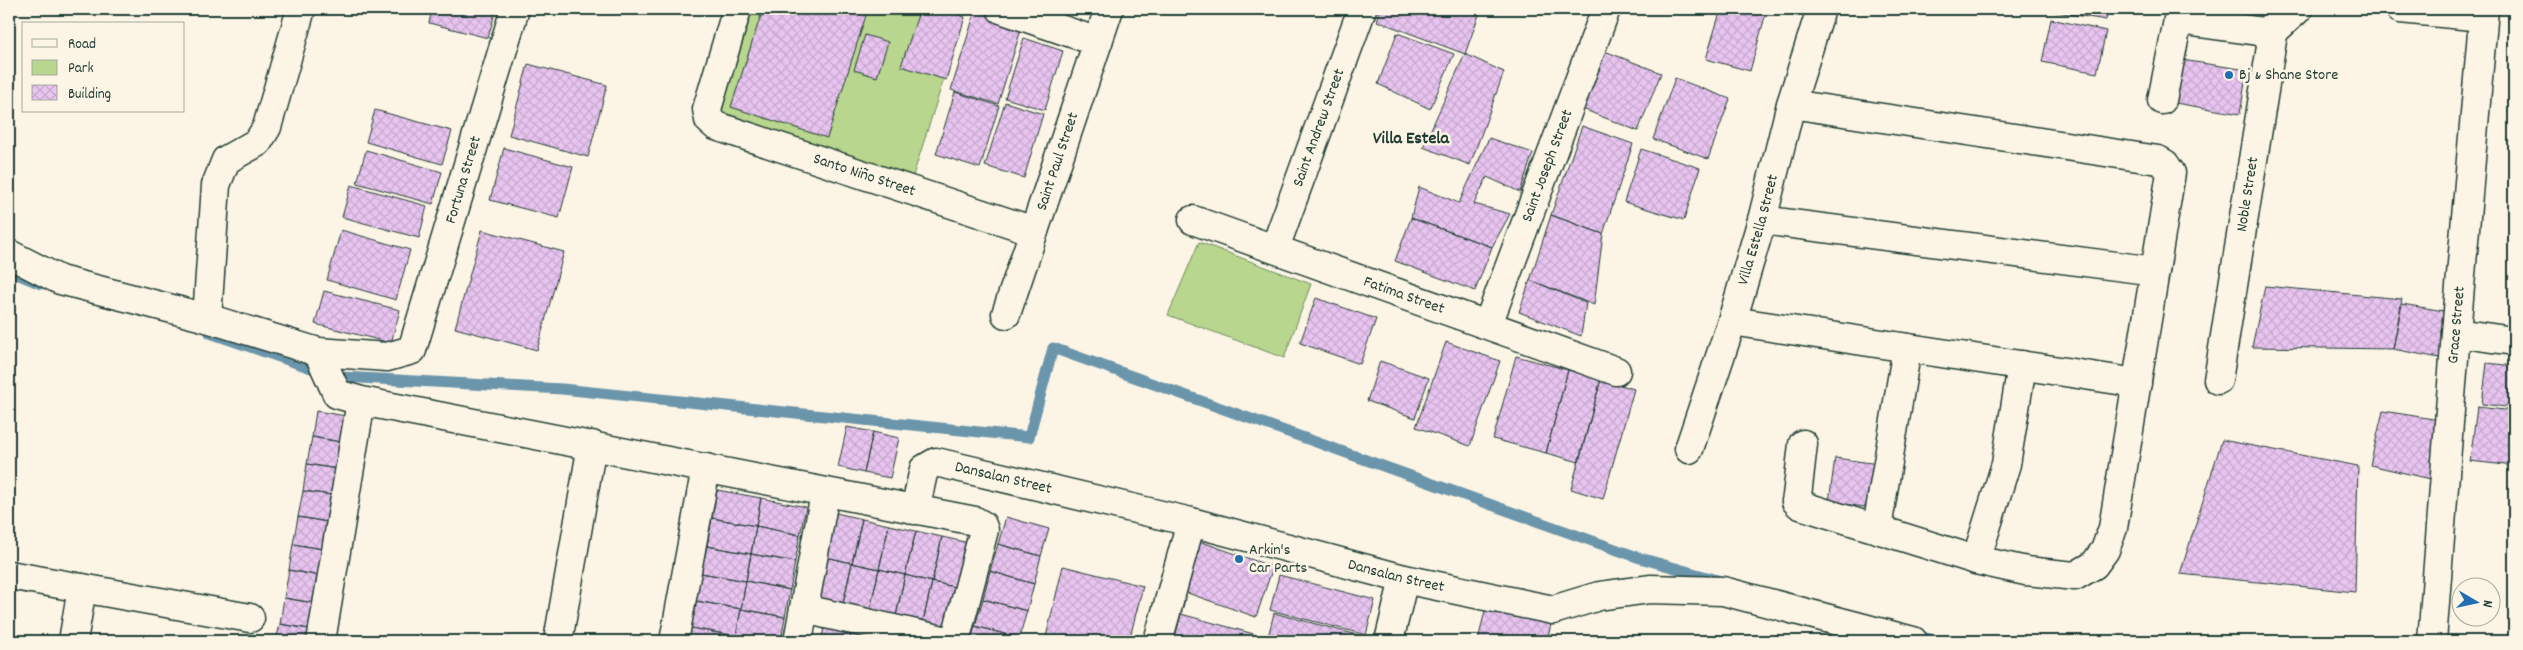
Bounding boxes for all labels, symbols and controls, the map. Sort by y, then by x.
legend [22,22,185,112]
text: Road [68,34,96,56]
text: Park [68,58,94,80]
place label: Bj & Shane Store [2239,64,2338,87]
street label: Saint Andrew Street [1287,65,1351,190]
marker: Bj & Shane Store [2223,69,2235,81]
text: Building [68,84,111,106]
street label: Saint Joseph Street [1516,106,1579,225]
street label: Saint Paul Street [1030,109,1085,214]
district label: Villa Estela [1373,127,1450,152]
street label: Fortuna Street [439,133,488,226]
street label: Santo Niño Street [810,147,919,203]
street label: Noble Street [2230,155,2265,233]
street label: Villa Estella Street [1732,172,1785,288]
street label: Fatima Street [1360,270,1448,320]
street label: Grace Street [2442,285,2472,365]
street label: Dansalan Street [953,455,1054,500]
place label: Arkin's Car Parts [1249,539,1308,580]
marker: Arkin's Car Parts [1233,553,1245,565]
street label: Dansalan Street [1345,553,1447,599]
north arrow [2450,578,2500,628]
text: N [2476,599,2497,609]

